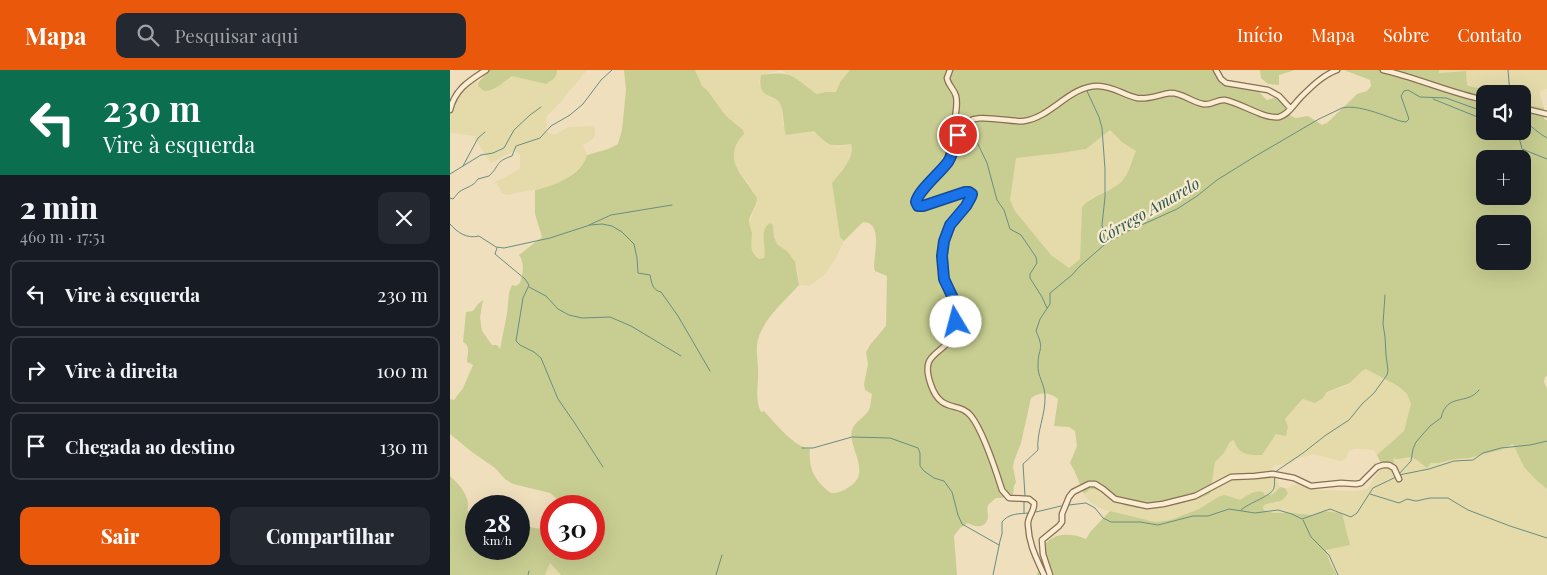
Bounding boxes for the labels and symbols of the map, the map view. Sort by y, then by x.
pin [937,114,979,156]
water label: Córrego Amarelo [1093,172,1203,248]
position arrow [929,295,981,347]
speed limit sign: 30 [540,495,605,560]

